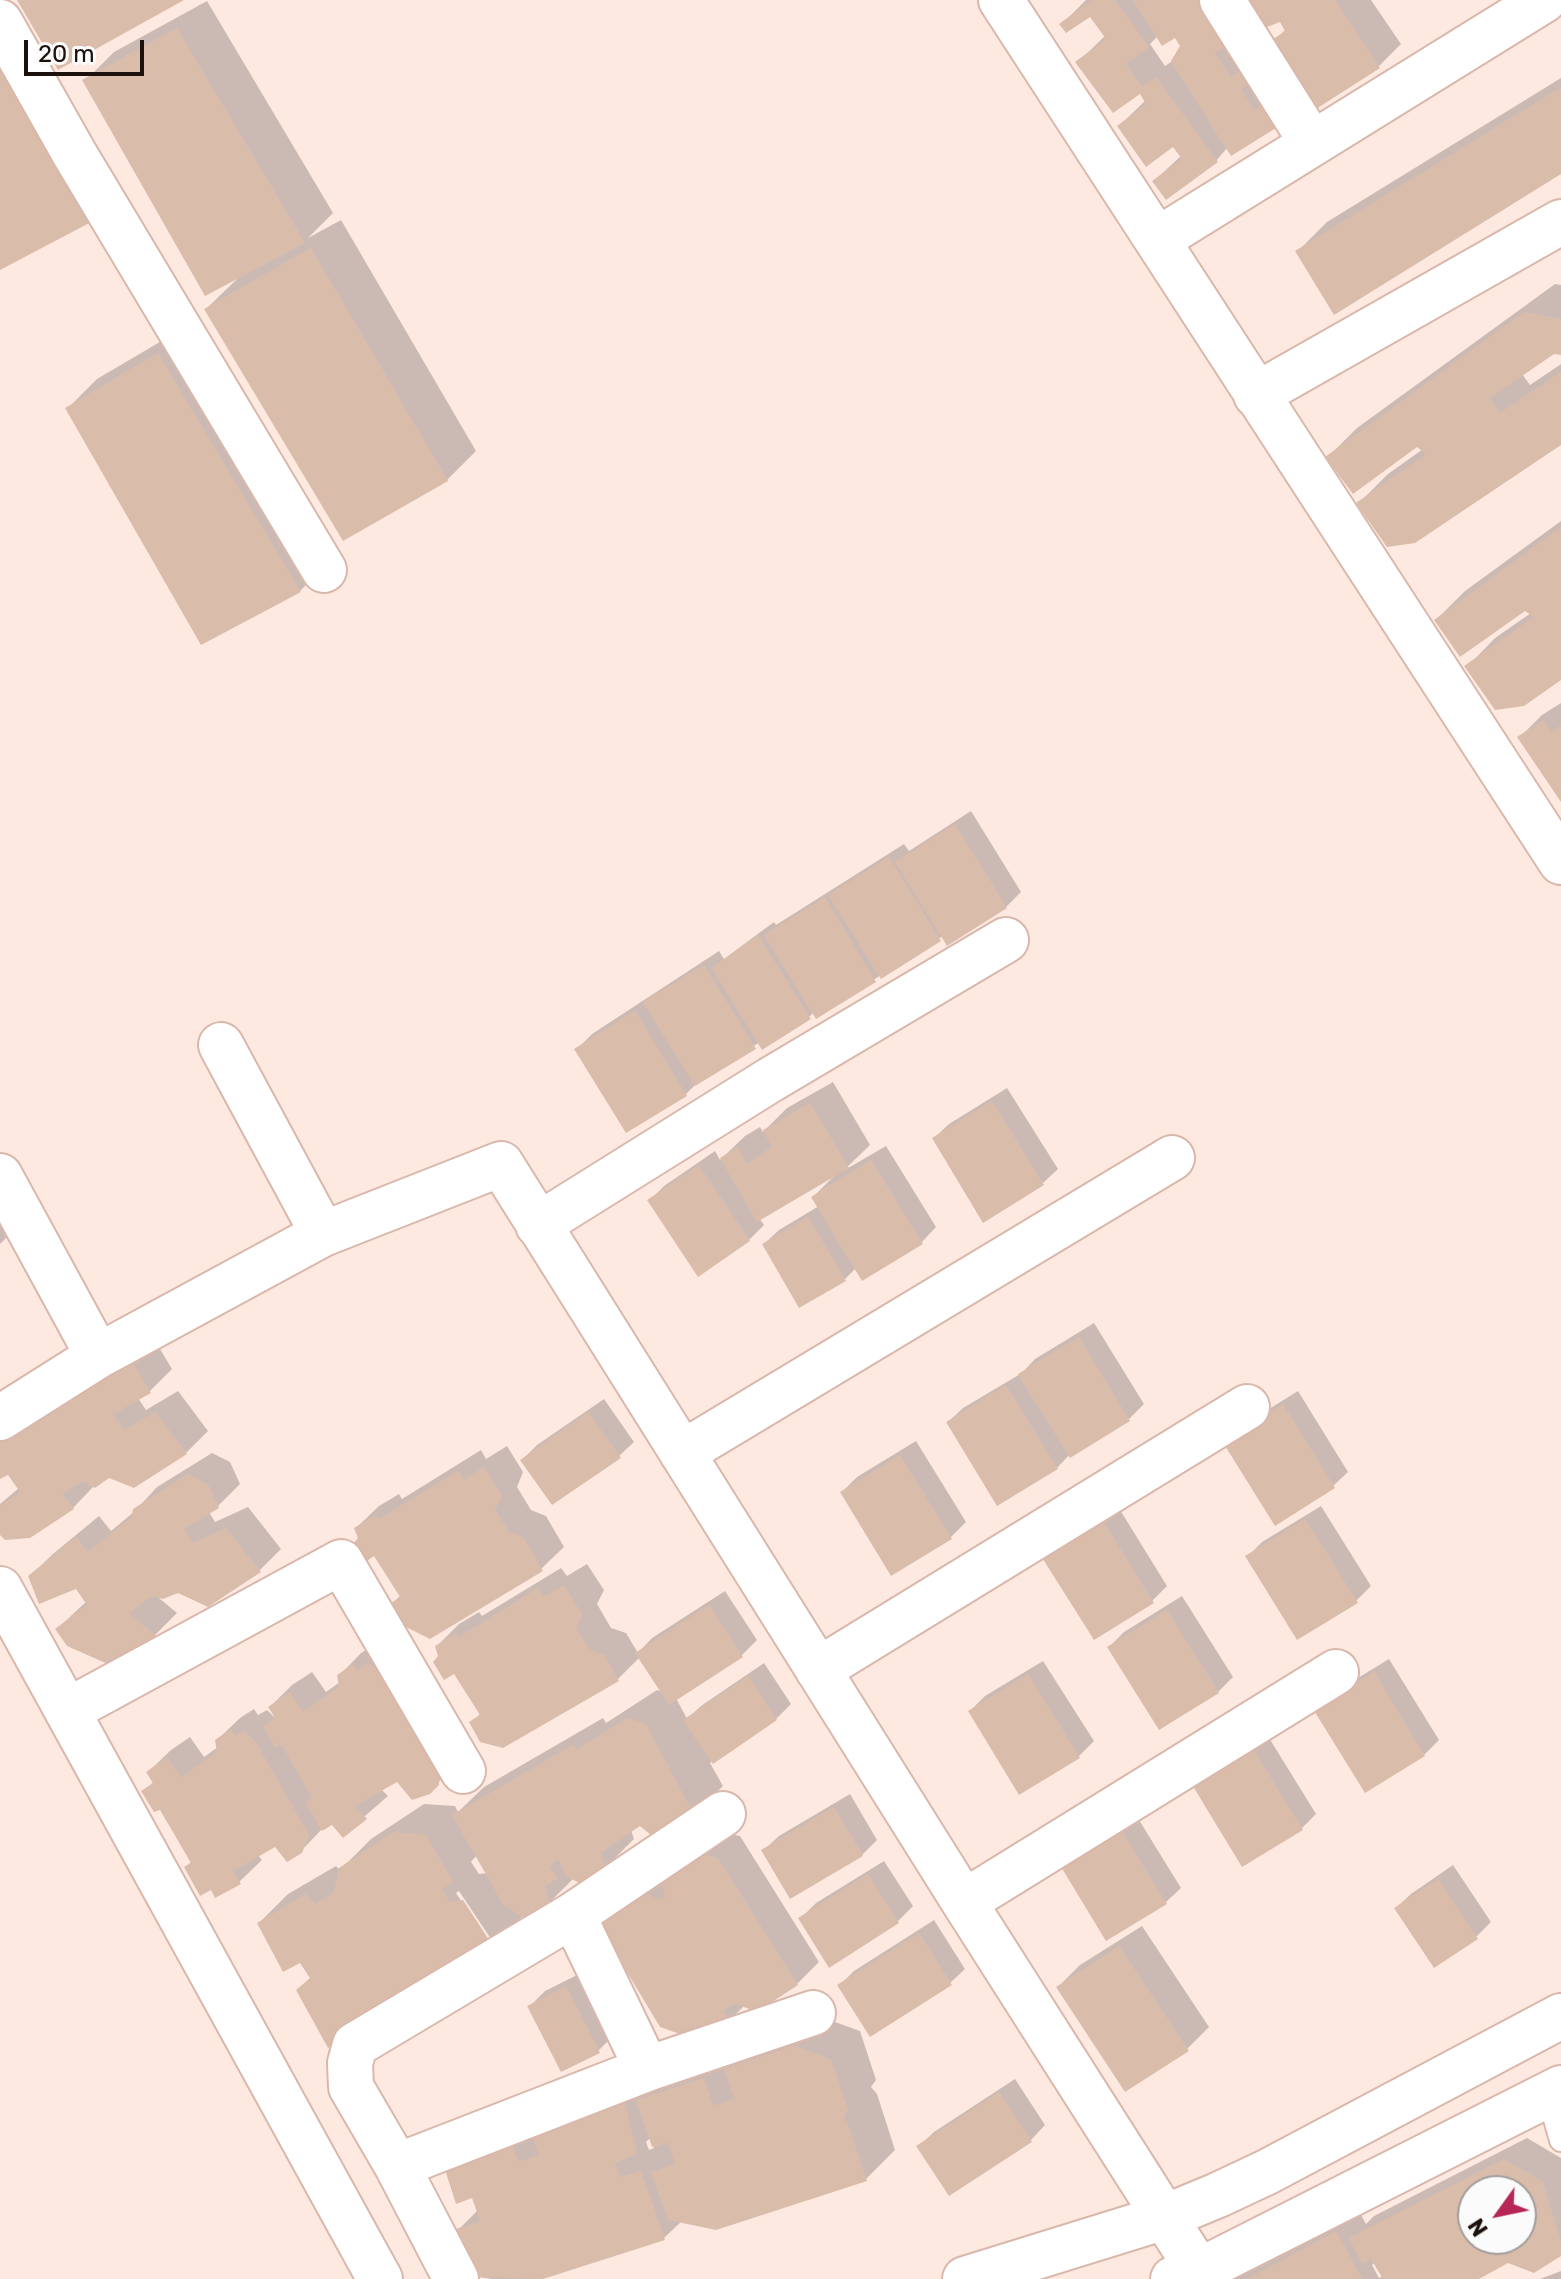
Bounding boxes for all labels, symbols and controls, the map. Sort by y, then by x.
scale bar [28,24,148,74]
text: 20 m [38,40,95,68]
north arrow [1457,2175,1537,2255]
text: N [1463,2213,1494,2241]

